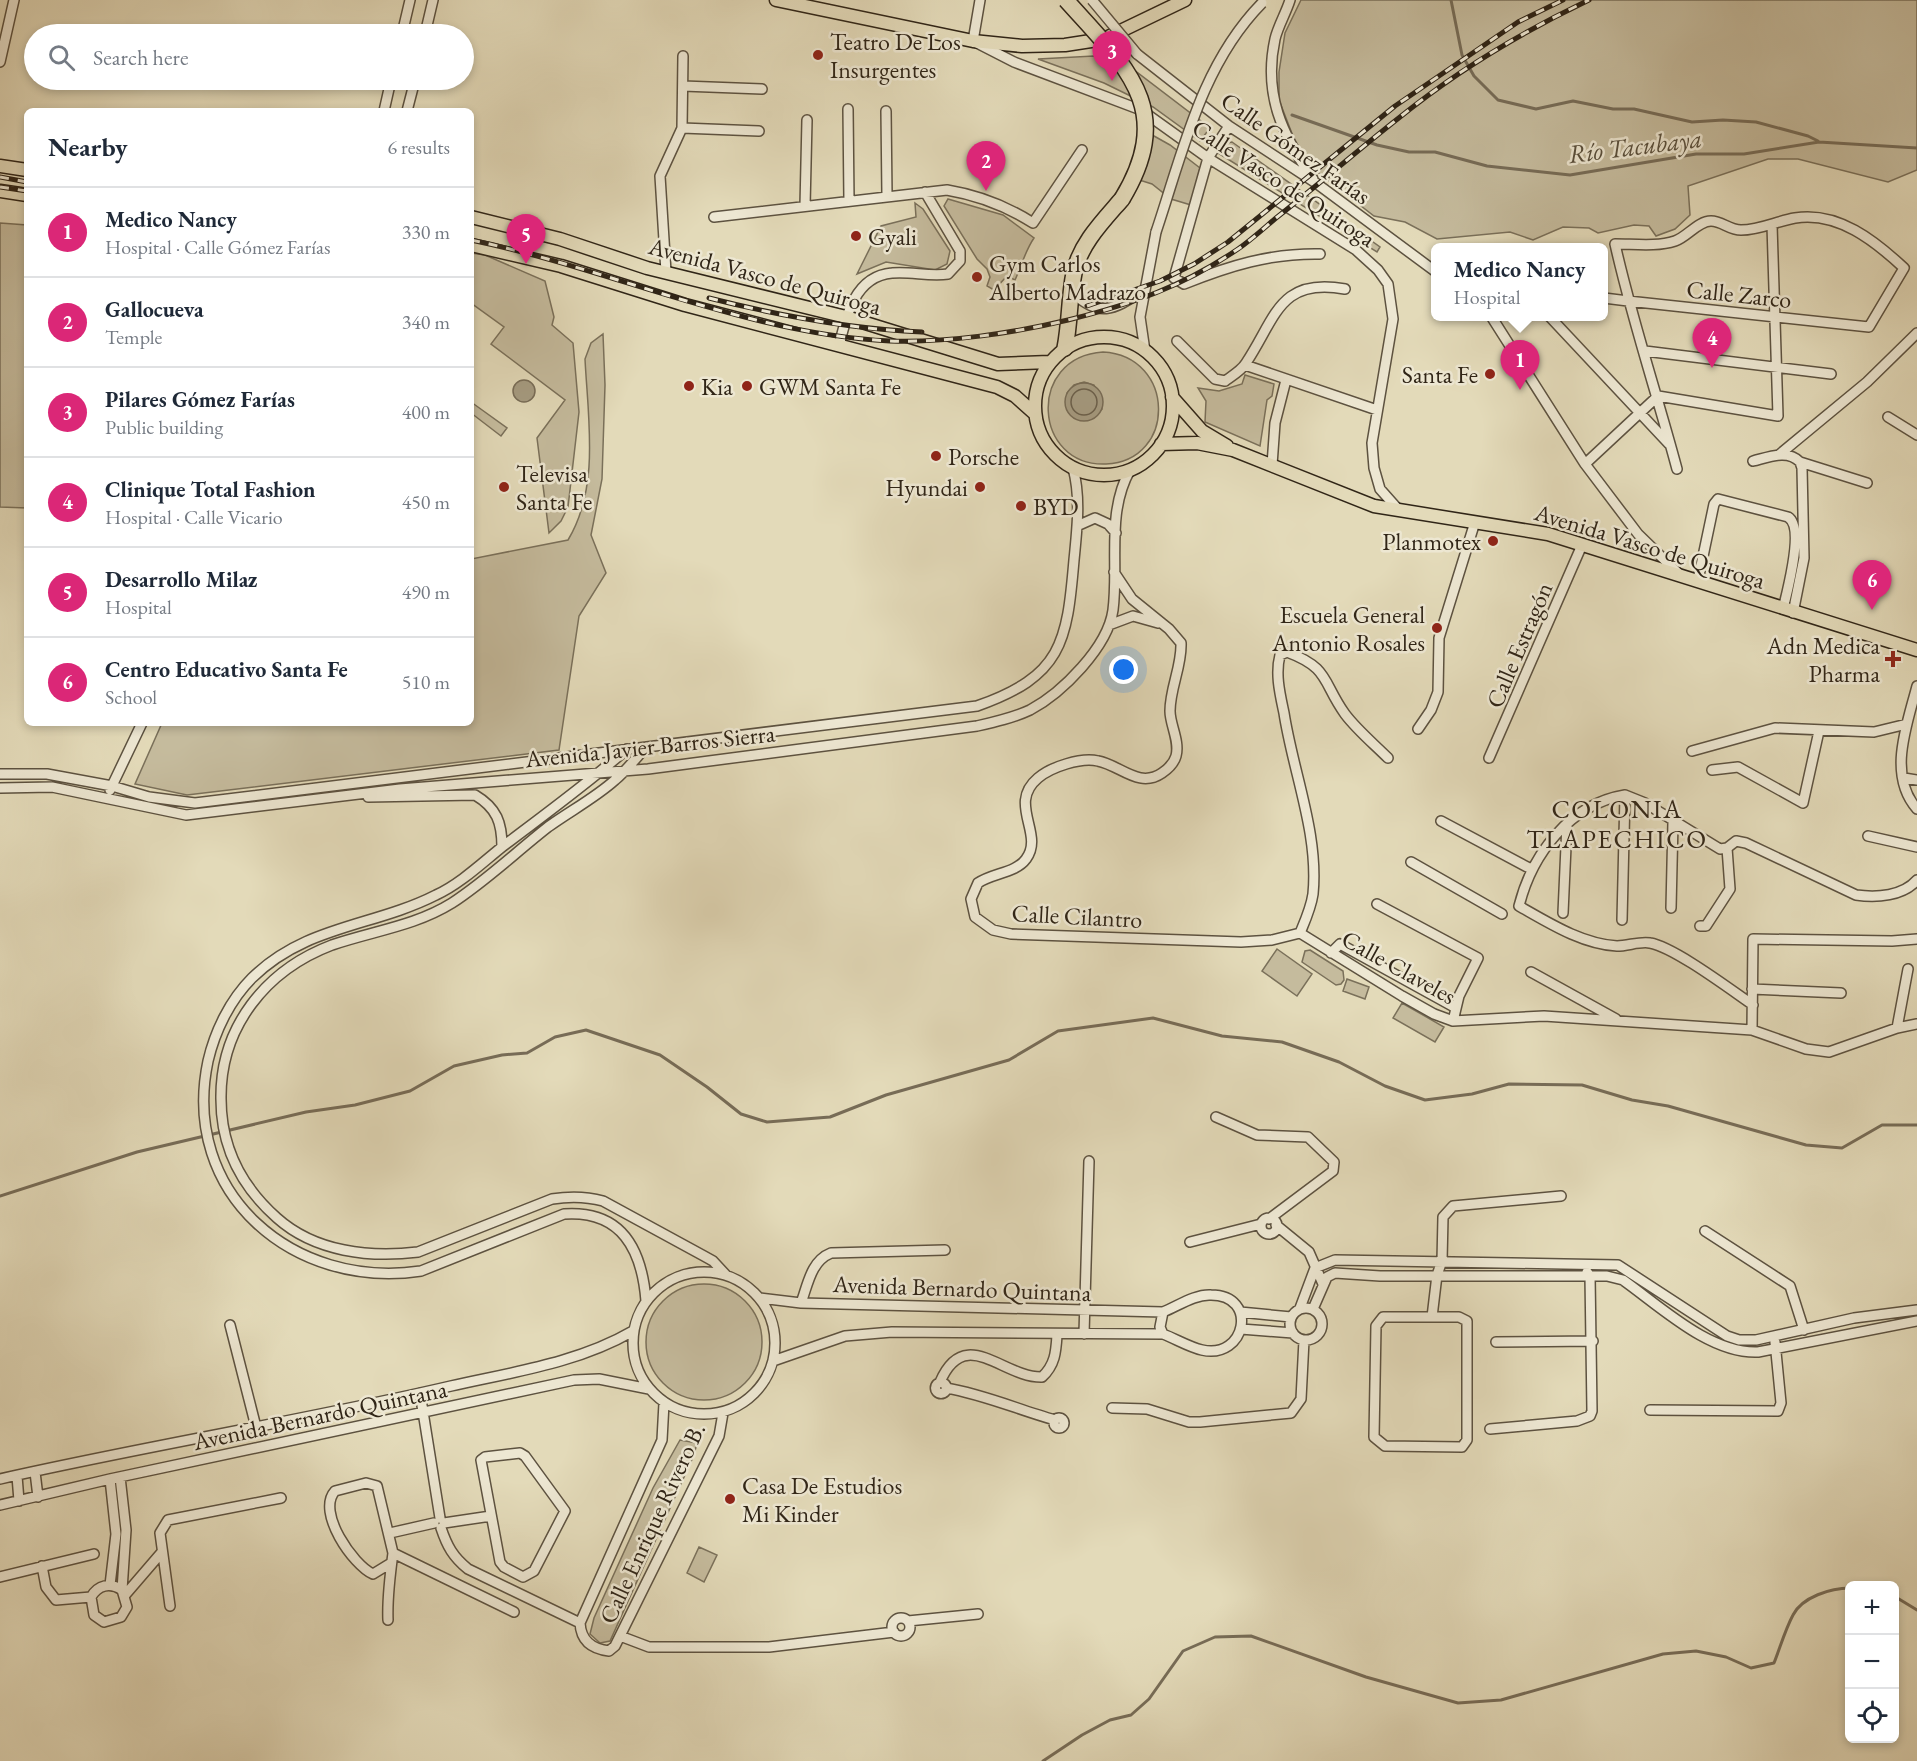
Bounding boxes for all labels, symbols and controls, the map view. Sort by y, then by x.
search box [24,24,474,90]
place label: Teatro De Los Insurgentes [830,26,961,85]
pin: 3 [1092,32,1132,81]
icon: search [45,41,78,74]
text: Search here [93,43,188,72]
marker: Teatro De Los Insurgentes [811,48,825,62]
street label: Calle Gómez Farías [1215,85,1377,211]
street label: Calle Vasco de Quiroga [1186,112,1382,254]
water label: Río Tacubaya [1566,121,1704,171]
text: Nearby [48,130,128,164]
text: 6 results [387,134,450,160]
pin: 2 [966,142,1006,191]
text: Medico Nancy [105,205,237,234]
pin: 5 [506,214,546,264]
text: 1 [62,219,73,245]
text: 330 m [402,219,450,245]
place label: Gyali [868,221,917,252]
marker: Gyali [849,229,863,243]
street label: Avenida Vasco de Quiroga [644,230,885,322]
text: Hospital · Calle Gómez Farías [105,234,331,260]
popup [1431,243,1608,321]
place label: Gym Carlos Alberto Madrazo [988,248,1146,307]
text: Medico Nancy [1454,255,1585,284]
marker: Gym Carlos Alberto Madrazo [970,270,984,284]
street label: Calle Zarco [1685,273,1793,315]
text: Hospital [1454,284,1520,310]
text: Gallocueva [105,295,204,324]
text: 2 [62,309,73,335]
text: 340 m [402,309,450,335]
pin: 4 [1692,318,1732,368]
text: Temple [105,324,162,350]
pin: 1 [1500,340,1540,390]
place label: Santa Fe [1402,359,1478,390]
marker: Santa Fe [1483,367,1497,381]
place label: Kia [701,371,733,402]
place label: GWM Santa Fe [759,371,901,402]
marker: Kia [682,379,696,393]
marker: GWM Santa Fe [740,379,754,393]
text: Pilares Gómez Farías [105,385,295,414]
text: 3 [62,399,73,425]
text: 400 m [402,399,450,425]
text: Public building [105,414,223,440]
place label: Porsche [948,441,1019,472]
marker: Porsche [929,449,943,463]
place label: Televisa Santa Fe [516,458,592,517]
place label: Hyundai [885,472,968,503]
text: Clinique Total Fashion [105,475,315,504]
marker: Televisa Santa Fe [497,480,511,494]
marker: Hyundai [973,480,987,494]
text: 4 [62,489,73,515]
text: 450 m [402,489,450,515]
place label: BYD [1033,491,1079,522]
street label: Avenida Vasco de Quiroga [1530,496,1769,596]
marker: BYD [1014,499,1028,513]
text: Hospital · Calle Vicario [105,504,283,530]
place label: Planmotex [1382,526,1482,557]
marker: Planmotex [1486,534,1500,548]
pin: 6 [1852,560,1892,610]
text: Desarrollo Milaz [105,565,257,594]
street label: Calle Estragón [1479,577,1560,713]
text: 5 [62,579,73,605]
text: 490 m [402,579,450,605]
text: Hospital [105,594,172,620]
place label: Escuela General Antonio Rosales [1271,599,1425,658]
marker: Escuela General Antonio Rosales [1430,621,1444,635]
place label: Adn Medica Pharma [1766,630,1880,689]
marker: Adn Medica Pharma [1884,650,1902,668]
text: Centro Educativo Santa Fe [105,655,348,684]
your location [1109,655,1138,684]
text: 6 [62,669,73,695]
text: 510 m [402,669,450,695]
text: School [105,684,157,710]
street label: Avenida Javier Barros Sierra [522,717,777,775]
district label: COLONIA TLAPECHICO [1526,792,1708,856]
street label: Calle Cilantro [1011,897,1143,935]
street label: Calle Claveles [1336,923,1462,1011]
street label: Avenida Bernardo Quintana [831,1268,1092,1308]
street label: Avenida Bernardo Quintana [189,1373,450,1457]
street label: Calle Enrique Rivero B. [592,1418,712,1628]
place label: Casa De Estudios Mi Kinder [742,1470,902,1529]
marker: Casa De Estudios Mi Kinder [723,1492,737,1506]
map controls [1845,1581,1899,1743]
button: + [1845,1581,1899,1635]
button: − [1845,1635,1899,1689]
button: locate [1845,1689,1899,1743]

